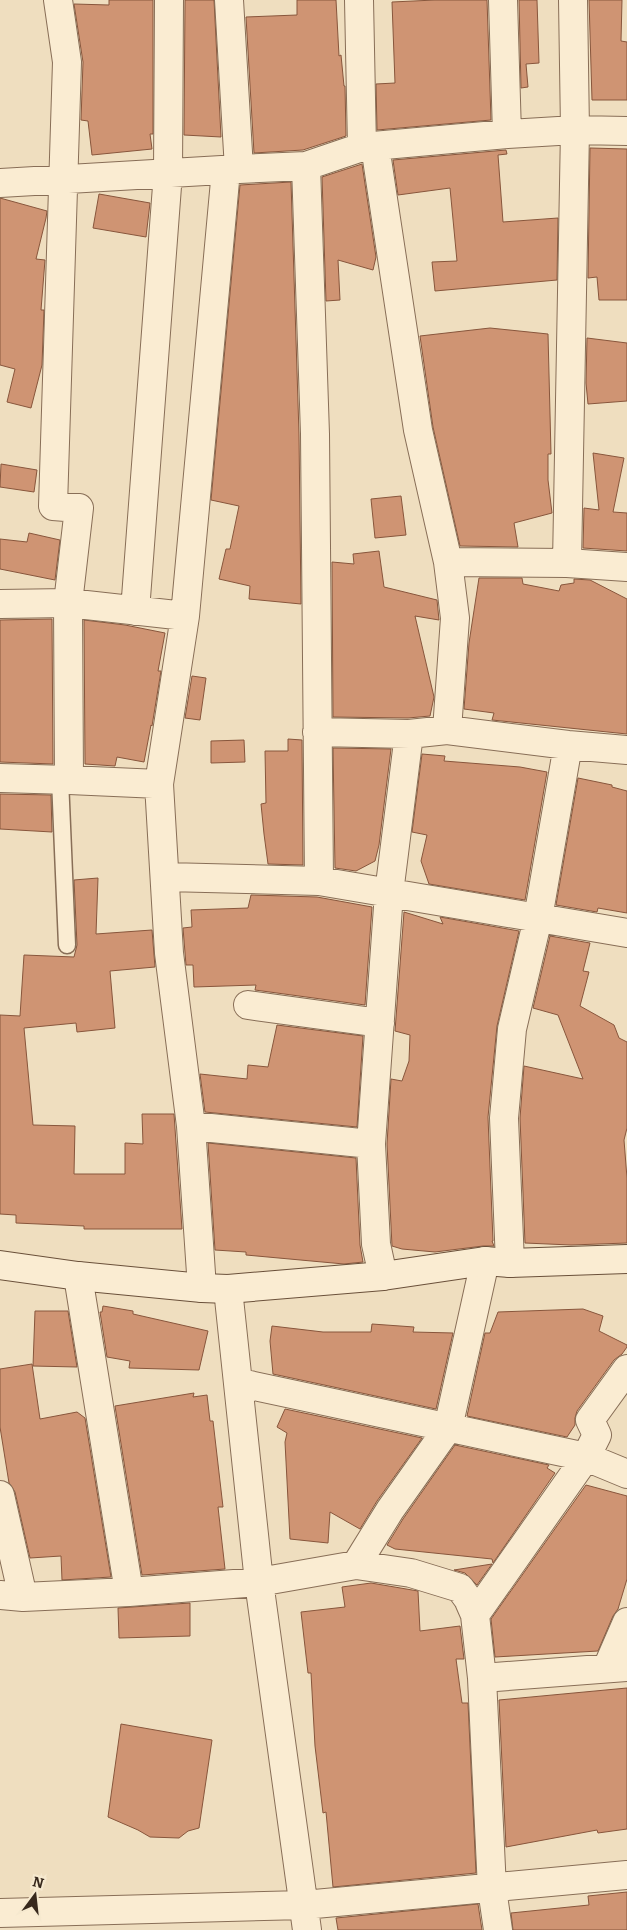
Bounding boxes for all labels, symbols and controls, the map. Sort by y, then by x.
north arrow [10,1870,60,1920]
text: N [31,1873,46,1893]

